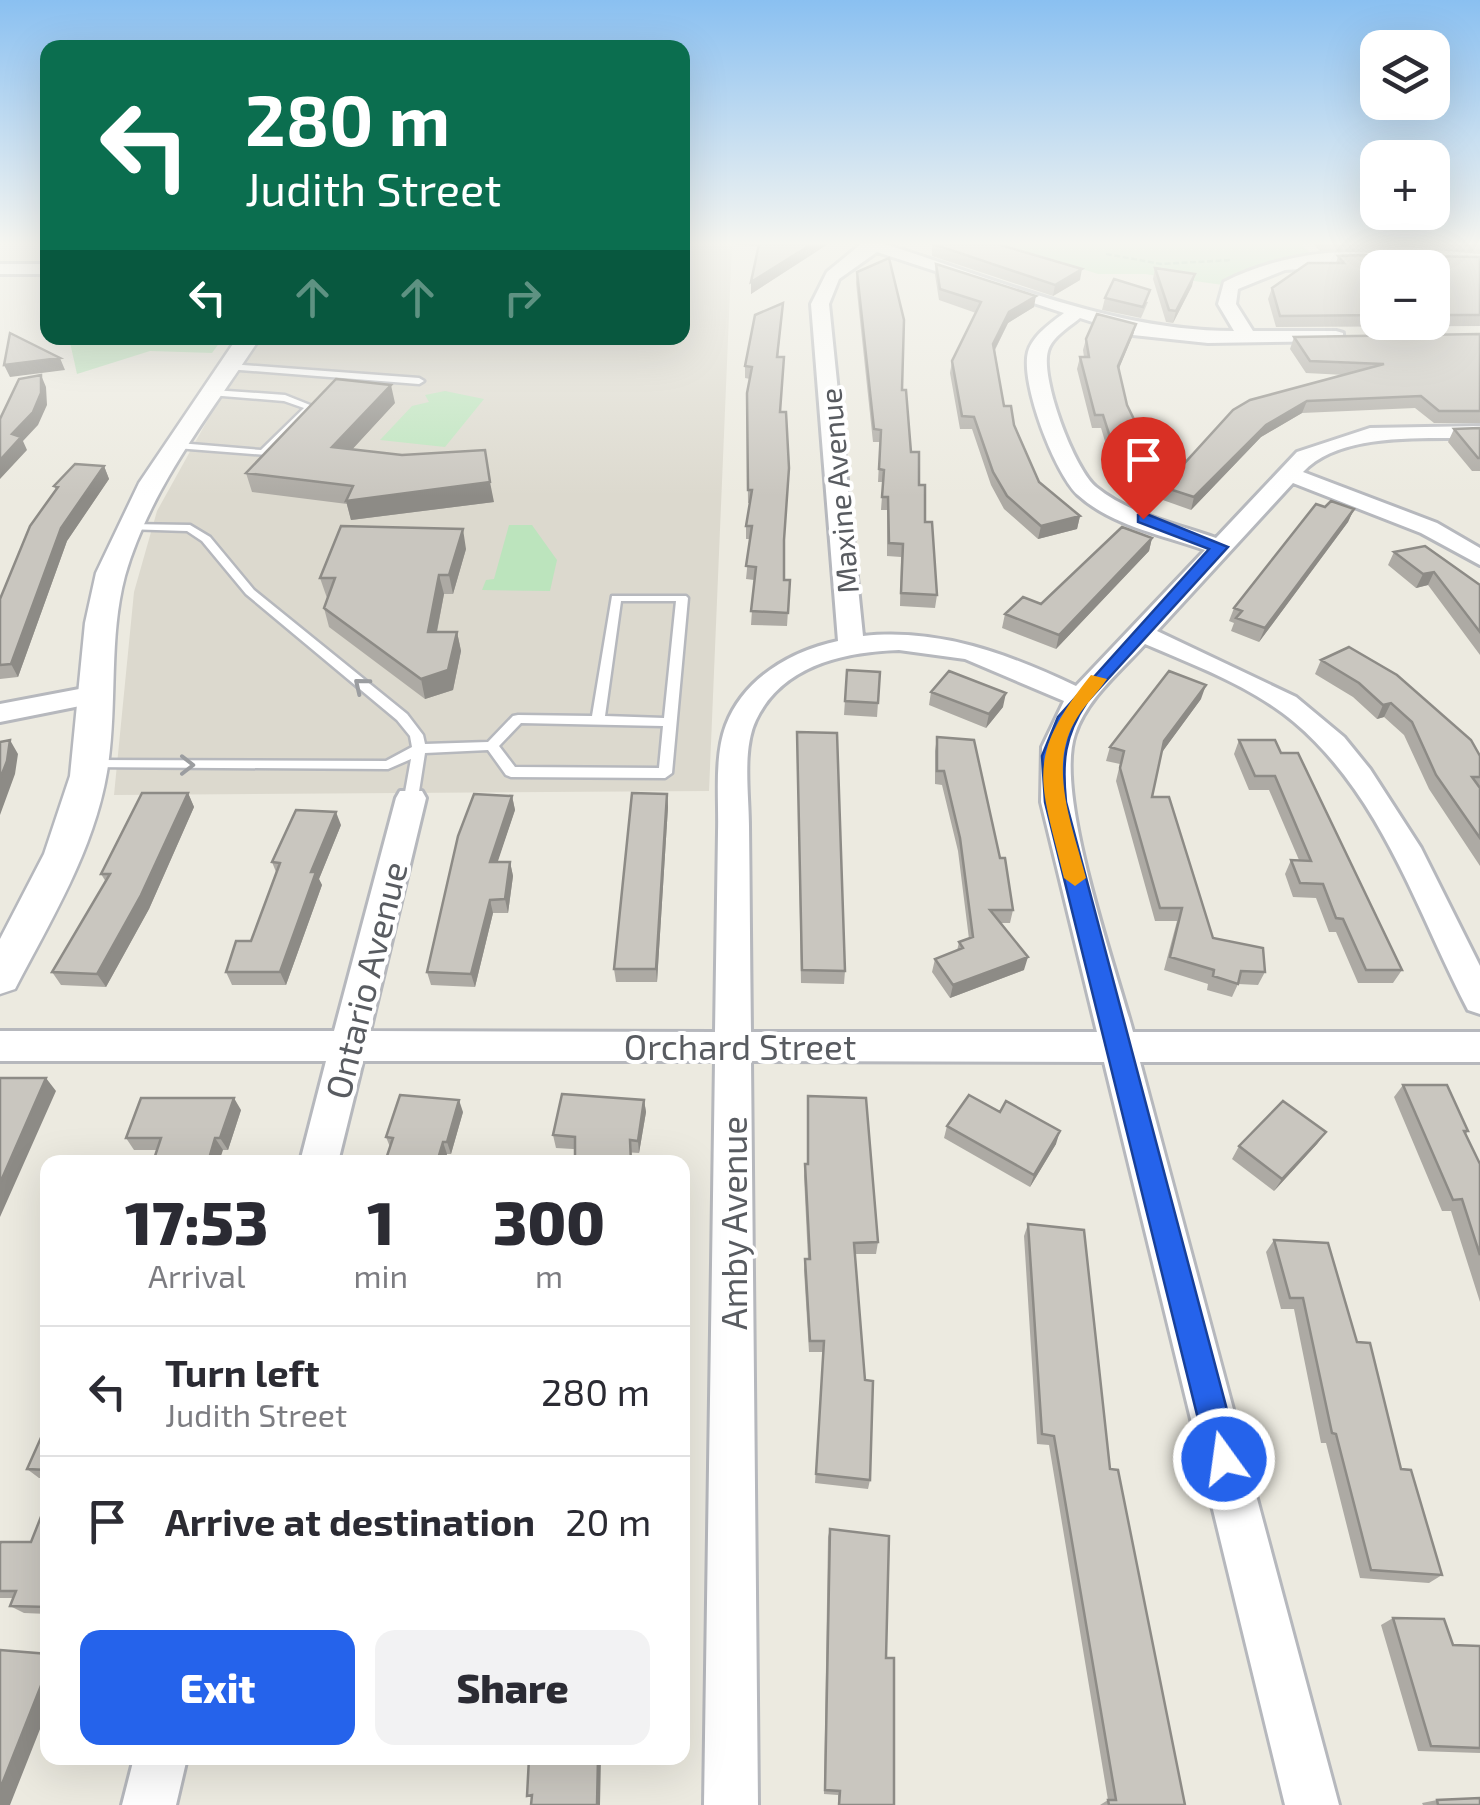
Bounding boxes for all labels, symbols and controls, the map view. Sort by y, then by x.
map controls [1360,30,1450,340]
button: layers [1360,30,1450,120]
text: 280 m [245,76,450,160]
icon: left [80,80,210,210]
button: + [1360,140,1450,230]
text: Judith Street [245,161,501,215]
button: − [1360,250,1450,340]
icon: left [180,270,235,325]
icon: ahead [285,270,340,325]
icon: ahead [390,270,445,325]
icon: right [495,270,550,325]
street label: Maxine Avenue [811,387,865,595]
pin [1101,417,1186,520]
icon: arrive [1116,432,1171,487]
one-way arrow [354,679,372,697]
one-way arrow [180,754,195,776]
street label: Ontario Avenue [315,857,415,1103]
street label: Orchard Street [624,1025,856,1067]
street label: Amby Avenue [712,1116,754,1330]
text: 17:53 [125,1185,268,1257]
text: 1 [367,1185,394,1257]
text: 300 [493,1185,605,1257]
text: Arrival [148,1256,245,1294]
text: min [353,1256,408,1294]
text: m [535,1256,563,1294]
text: Turn left [165,1349,320,1395]
icon: left [80,1364,135,1419]
text: 280 m [541,1368,650,1414]
text: Judith Street [165,1395,347,1433]
position arrow [1172,1407,1276,1511]
icon: arrive [80,1494,135,1549]
text: Arrive at destination [165,1498,535,1544]
text: 20 m [565,1498,651,1544]
button: Exit [80,1630,355,1745]
button: Share [375,1630,650,1745]

